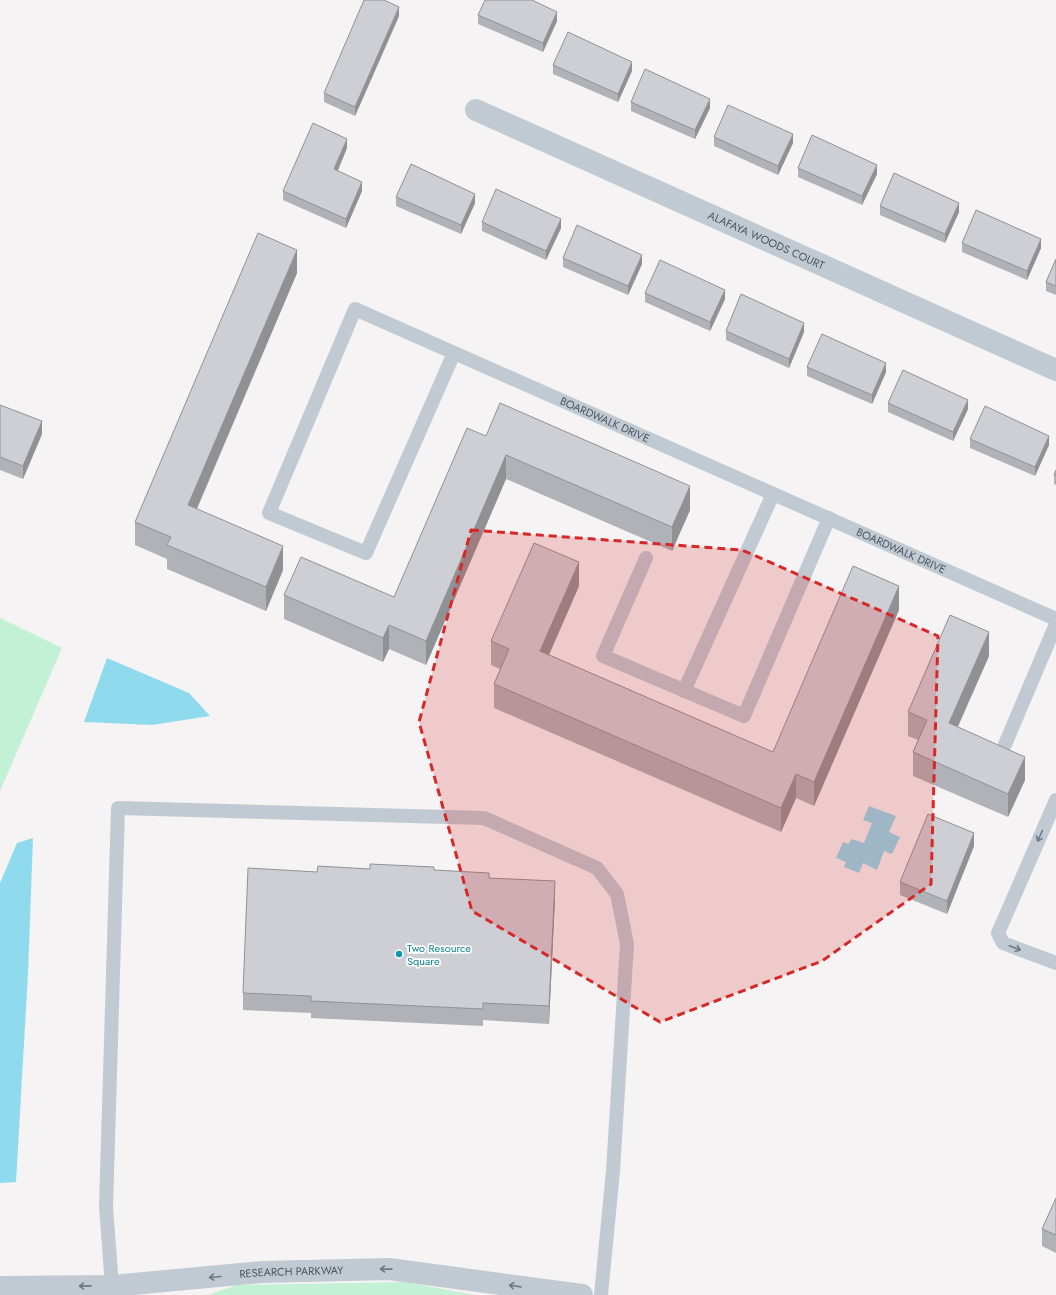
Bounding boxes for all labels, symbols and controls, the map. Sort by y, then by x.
street label: ALAFAYA WOODS COURT [705,207,827,273]
street label: BOARDWALK DRIVE [558,393,652,446]
street label: BOARDWALK DRIVE [854,524,948,577]
one-way arrow [1036,830,1043,842]
place label: Two Resource Square [407,940,471,969]
one-way arrow [1009,944,1021,952]
marker: Two Resource Square [394,949,404,959]
street label: RESEARCH PARKWAY [239,1262,344,1282]
one-way arrow [380,1265,393,1273]
one-way arrow [209,1273,222,1280]
one-way arrow [79,1282,92,1290]
one-way arrow [509,1282,522,1290]

